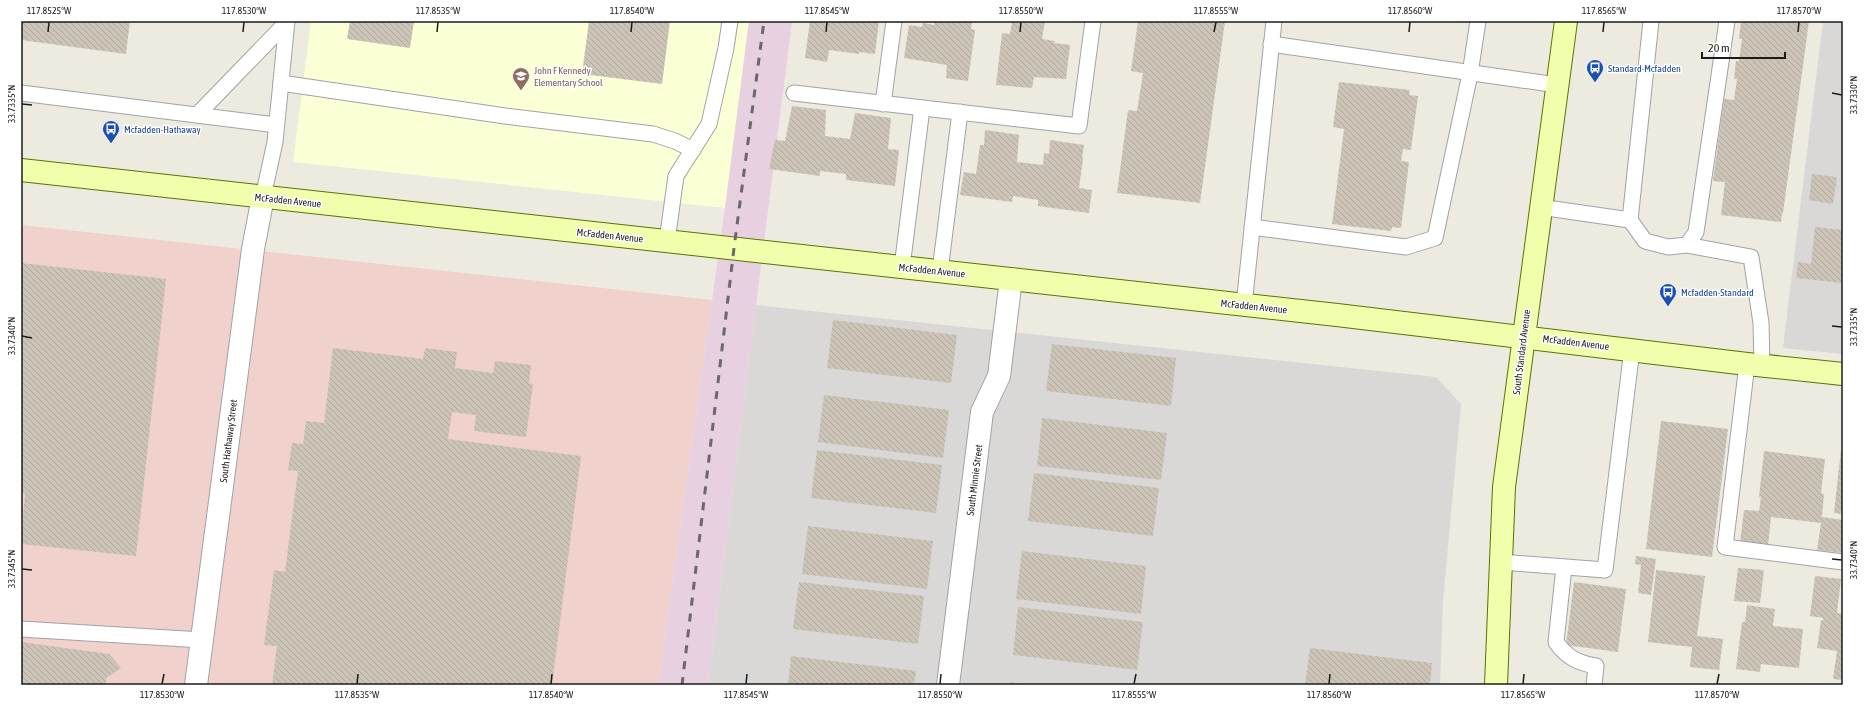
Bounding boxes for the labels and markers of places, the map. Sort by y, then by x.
bus stop icon: Standard-Mcfadden [1585,58,1605,83]
place label: Standard-Mcfadden [1608,63,1681,74]
place label: John F Kennedy Elementary School [534,65,603,88]
school or university icon: John F Kennedy Elementary School [511,66,531,91]
bus stop icon: Mcfadden-Hathaway [101,119,121,144]
place label: Mcfadden-Hathaway [124,124,201,135]
bus stop icon: Mcfadden-Standard [1658,282,1678,307]
place label: Mcfadden-Standard [1681,287,1754,298]

